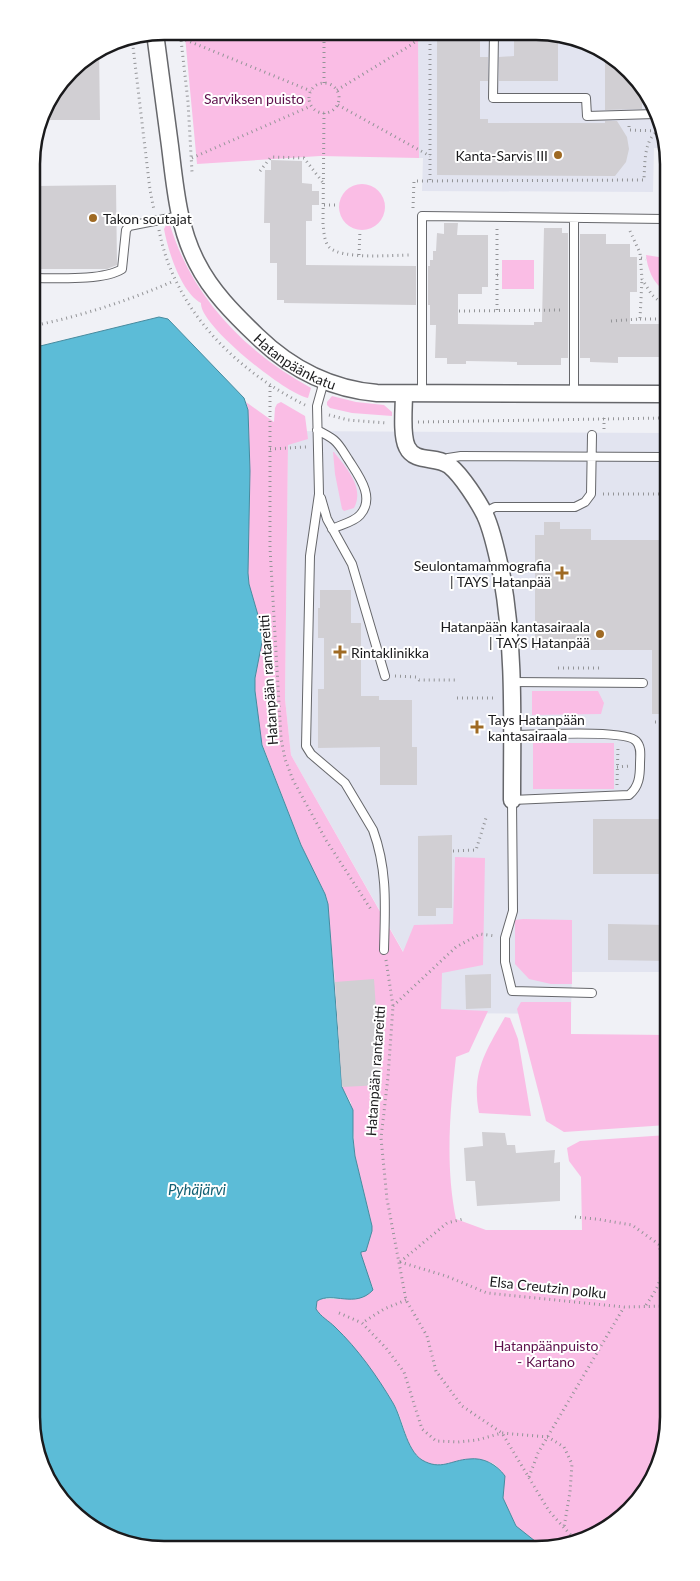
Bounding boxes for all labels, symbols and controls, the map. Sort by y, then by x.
park label: Sarviksen puisto [204,90,304,107]
place label: Kanta-Sarvis III [455,147,548,164]
marker: Kanta-Sarvis III [552,149,564,161]
place label: Takon soutajat [103,210,192,227]
marker: Takon soutajat [87,212,99,224]
street label: Hatanpäänkatu [251,329,338,393]
place label: Seulontamammografia | TAYS Hatanpää [414,557,551,590]
marker: Seulontamammografia | TAYS Hatanpää [555,566,569,580]
street label: Hatanpään rantareitti [255,614,281,746]
place label: Hatanpään kantasairaala | TAYS Hatanpää [440,618,590,651]
marker: Hatanpään kantasairaala | TAYS Hatanpää [594,628,606,640]
place label: Rintaklinikka [351,644,429,661]
marker: Rintaklinikka [333,645,347,659]
place label: Tays Hatanpään kantasairaala [488,711,585,744]
marker: Tays Hatanpään kantasairaala [470,720,484,734]
street label: Hatanpään rantareitti [362,1005,388,1137]
water label: Pyhäjärvi [168,1180,227,1198]
street label: Elsa Creutzin polku [489,1272,607,1302]
park label: Hatanpäänpuisto - Kartano [494,1337,598,1370]

